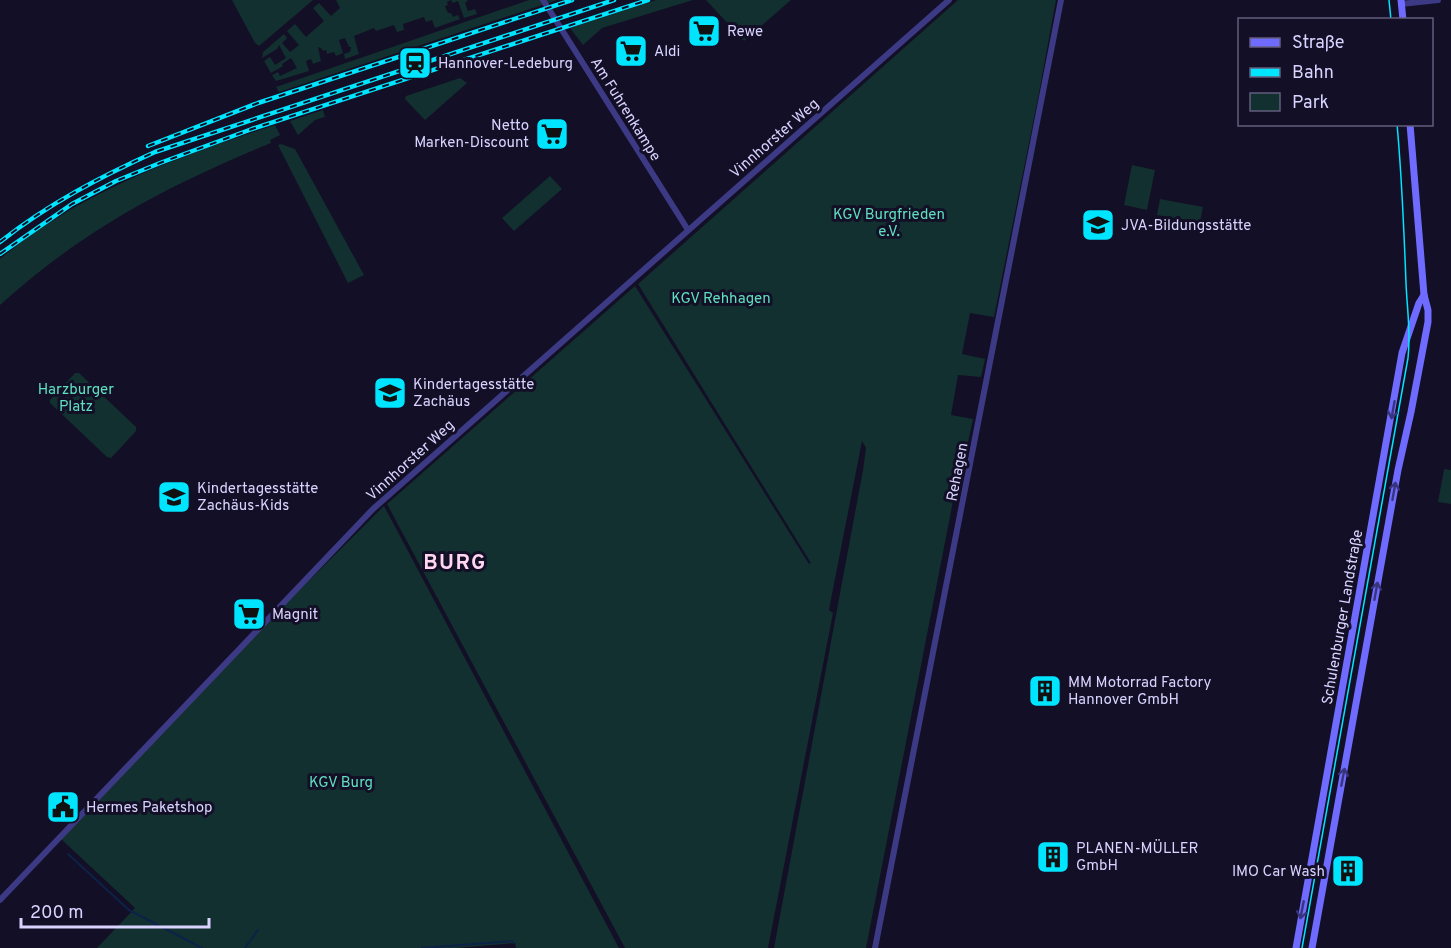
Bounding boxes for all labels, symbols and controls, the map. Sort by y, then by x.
supermarket icon: Rewe [686,13,722,49]
legend [1238,18,1433,126]
place label: Rewe [727,23,763,42]
text: Straße [1292,32,1344,55]
supermarket icon: Aldi [613,33,649,69]
place label: Aldi [654,43,680,62]
station icon: Hannover-Ledeburg [397,45,433,81]
street label: Am Fuhrenkampe [585,54,664,165]
place label: Hannover-Ledeburg [438,55,573,74]
text: Bahn [1292,62,1334,85]
text: Park [1292,92,1329,115]
street label: Vinnhorster Weg [726,95,824,183]
supermarket icon: Netto Marken-Discount [534,116,570,152]
place label: Netto Marken-Discount [414,117,529,153]
park label: KGV Burgfrieden e.V. [833,206,945,242]
school or university icon: JVA-Bildungsstätte [1080,207,1116,243]
place label: JVA-Bildungsstätte [1121,217,1251,236]
park label: KGV Rehhagen [671,290,771,309]
school or university icon: Kindertagesstätte Zachäus [372,375,408,411]
place label: Kindertagesstätte Zachäus [413,376,534,412]
park label: Harzburger Platz [38,381,114,417]
one-way arrow [1387,400,1398,420]
street label: Vinnhorster Weg [363,417,459,506]
street label: Rehagen [943,441,973,503]
school or university icon: Kindertagesstätte Zachäus-Kids [156,479,192,515]
place label: Kindertagesstätte Zachäus-Kids [197,480,318,516]
one-way arrow [1389,481,1400,501]
street label: Schulenburger Landstraße [1319,528,1368,706]
district label: BURG [423,550,487,577]
one-way arrow [1371,582,1382,601]
supermarket icon: Magnit [231,596,267,632]
place label: Magnit [272,606,318,625]
building icon: MM Motorrad Factory Hannover GmbH [1027,673,1063,709]
place label: MM Motorrad Factory Hannover GmbH [1068,674,1212,710]
one-way arrow [1338,768,1349,787]
park label: KGV Burg [309,774,373,793]
public building icon: Hermes Paketshop [45,789,81,825]
place label: Hermes Paketshop [86,799,212,818]
building icon: PLANEN-MÜLLER GmbH [1035,839,1071,875]
place label: PLANEN-MÜLLER GmbH [1076,839,1199,876]
building icon: IMO Car Wash [1330,853,1366,889]
place label: IMO Car Wash [1232,863,1325,882]
scale bar [21,891,208,929]
one-way arrow [1296,899,1307,919]
text: 200 m [30,902,83,925]

